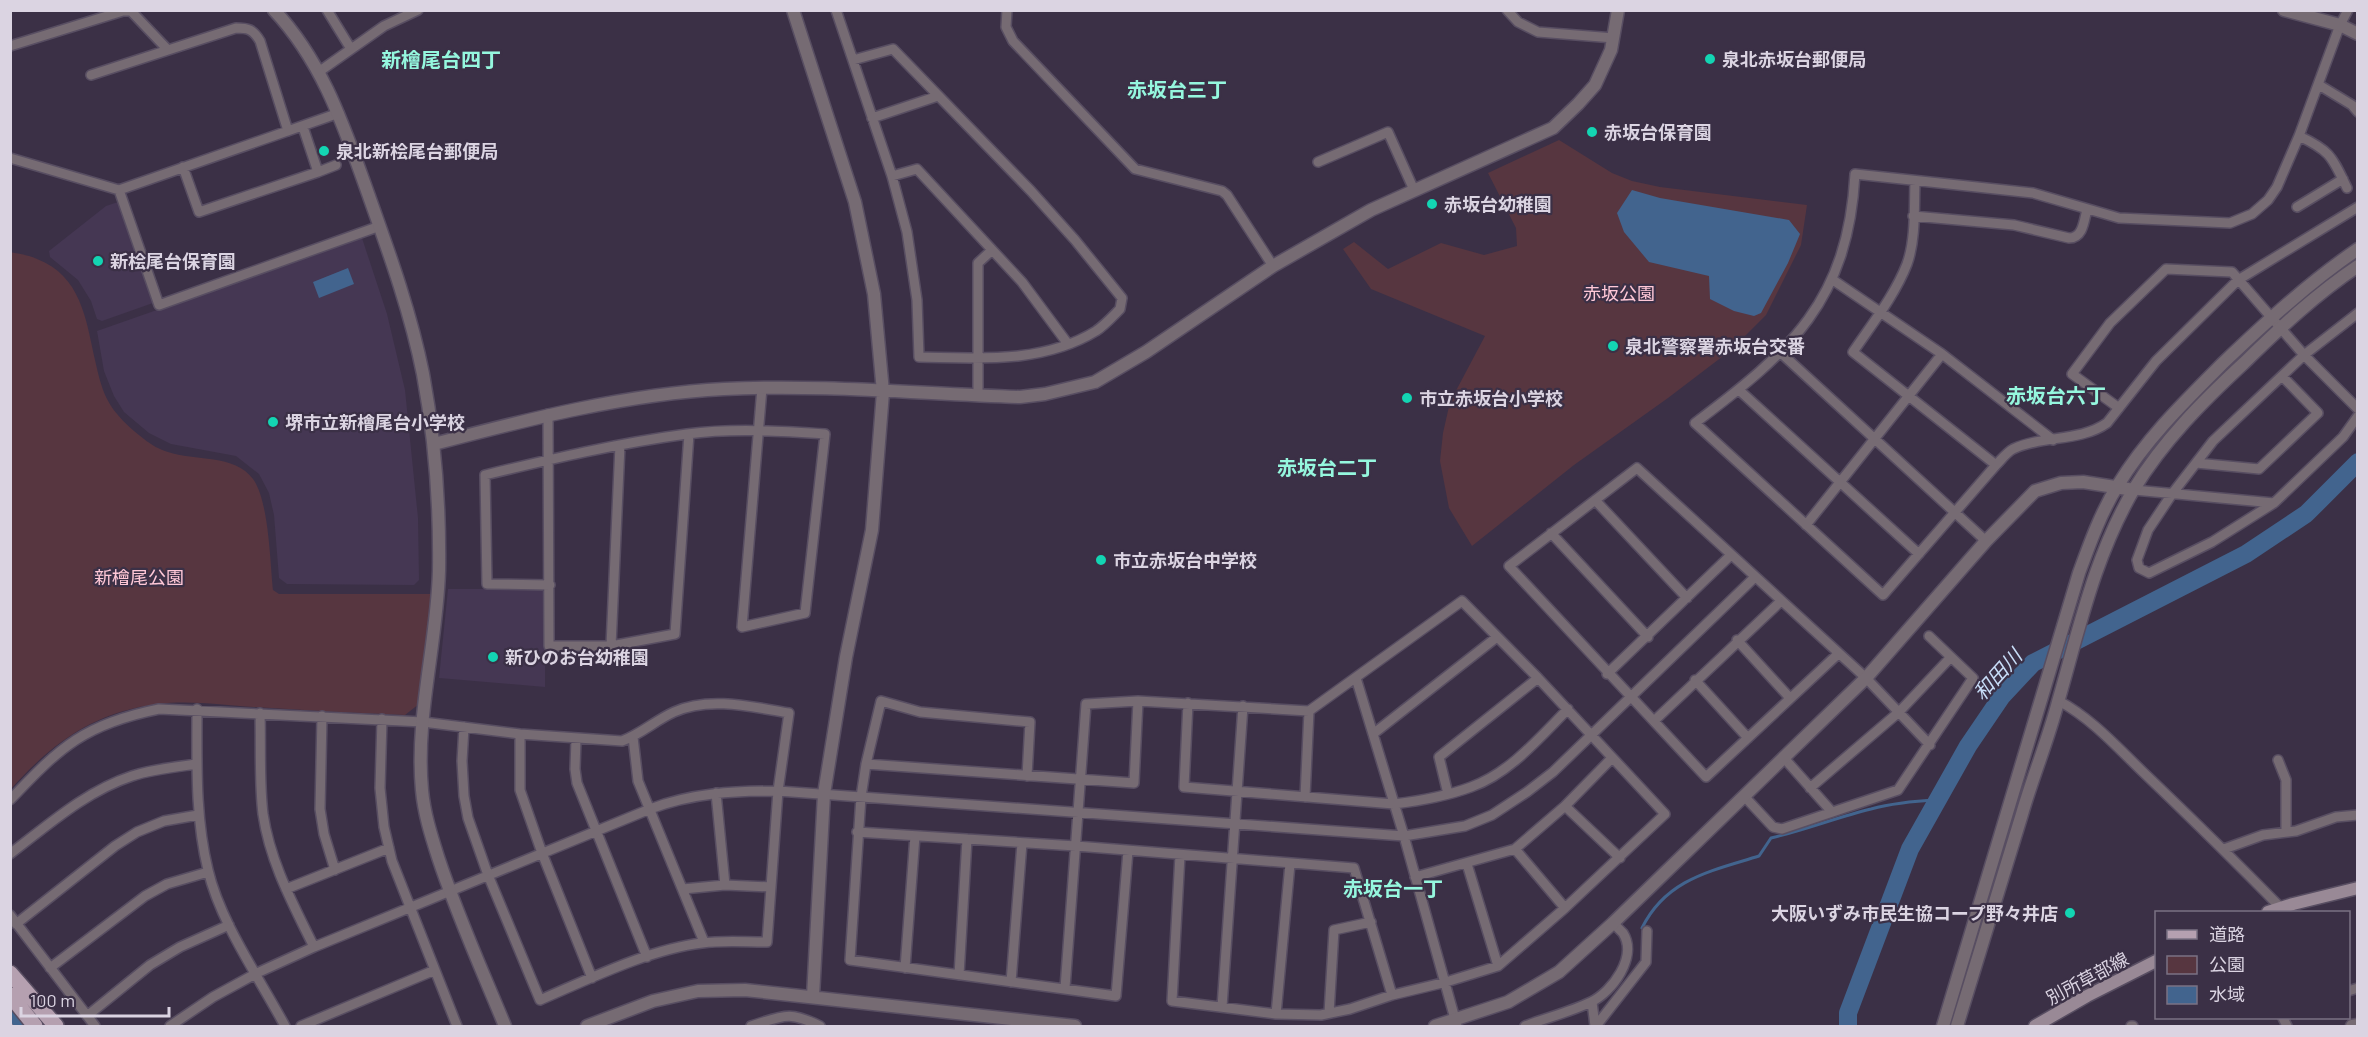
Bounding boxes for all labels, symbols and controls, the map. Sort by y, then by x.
district label: 新檜尾台四丁 [381,47,501,71]
place label: 泉北赤坂台郵便局 [1722,48,1866,70]
marker: 泉北赤坂台郵便局 [1703,52,1717,66]
district label: 赤坂台三丁 [1127,77,1227,101]
place label: 赤坂台保育園 [1604,121,1712,143]
marker: 赤坂台保育園 [1585,125,1599,139]
place label: 泉北新桧尾台郵便局 [336,140,498,162]
marker: 泉北新桧尾台郵便局 [317,144,331,158]
place label: 赤坂台幼稚園 [1444,193,1552,215]
marker: 赤坂台幼稚園 [1425,197,1439,211]
place label: 新桧尾台保育園 [110,250,236,272]
marker: 新桧尾台保育園 [91,254,105,268]
park label: 赤坂公園 [1583,282,1655,304]
place label: 泉北警察署赤坂台交番 [1625,335,1805,357]
marker: 泉北警察署赤坂台交番 [1606,339,1620,353]
district label: 赤坂台六丁 [2006,383,2106,407]
place label: 市立赤坂台小学校 [1419,387,1563,409]
marker: 市立赤坂台小学校 [1400,391,1414,405]
place label: 堺市立新檜尾台小学校 [285,411,465,433]
marker: 堺市立新檜尾台小学校 [266,415,280,429]
district label: 赤坂台二丁 [1277,455,1377,479]
place label: 市立赤坂台中学校 [1113,549,1257,571]
marker: 市立赤坂台中学校 [1094,553,1108,567]
park label: 新檜尾公園 [94,566,184,588]
water label: 和田川 [1968,642,2027,704]
place label: 新ひのお台幼稚園 [505,646,649,668]
marker: 新ひのお台幼稚園 [486,650,500,664]
district label: 赤坂台一丁 [1343,876,1443,900]
place label: 大阪いずみ市民生協コープ野々井店 [1771,902,2058,924]
marker: 大阪いずみ市民生協コープ野々井店 [2063,906,2077,920]
legend [2155,911,2350,1019]
text: 道路 [2209,923,2245,945]
street label: 別所草部線 [2042,947,2132,1009]
text: 公園 [2209,953,2245,975]
scale bar [21,980,170,1018]
text: 水域 [2209,983,2245,1005]
text: 100 m [30,989,75,1011]

